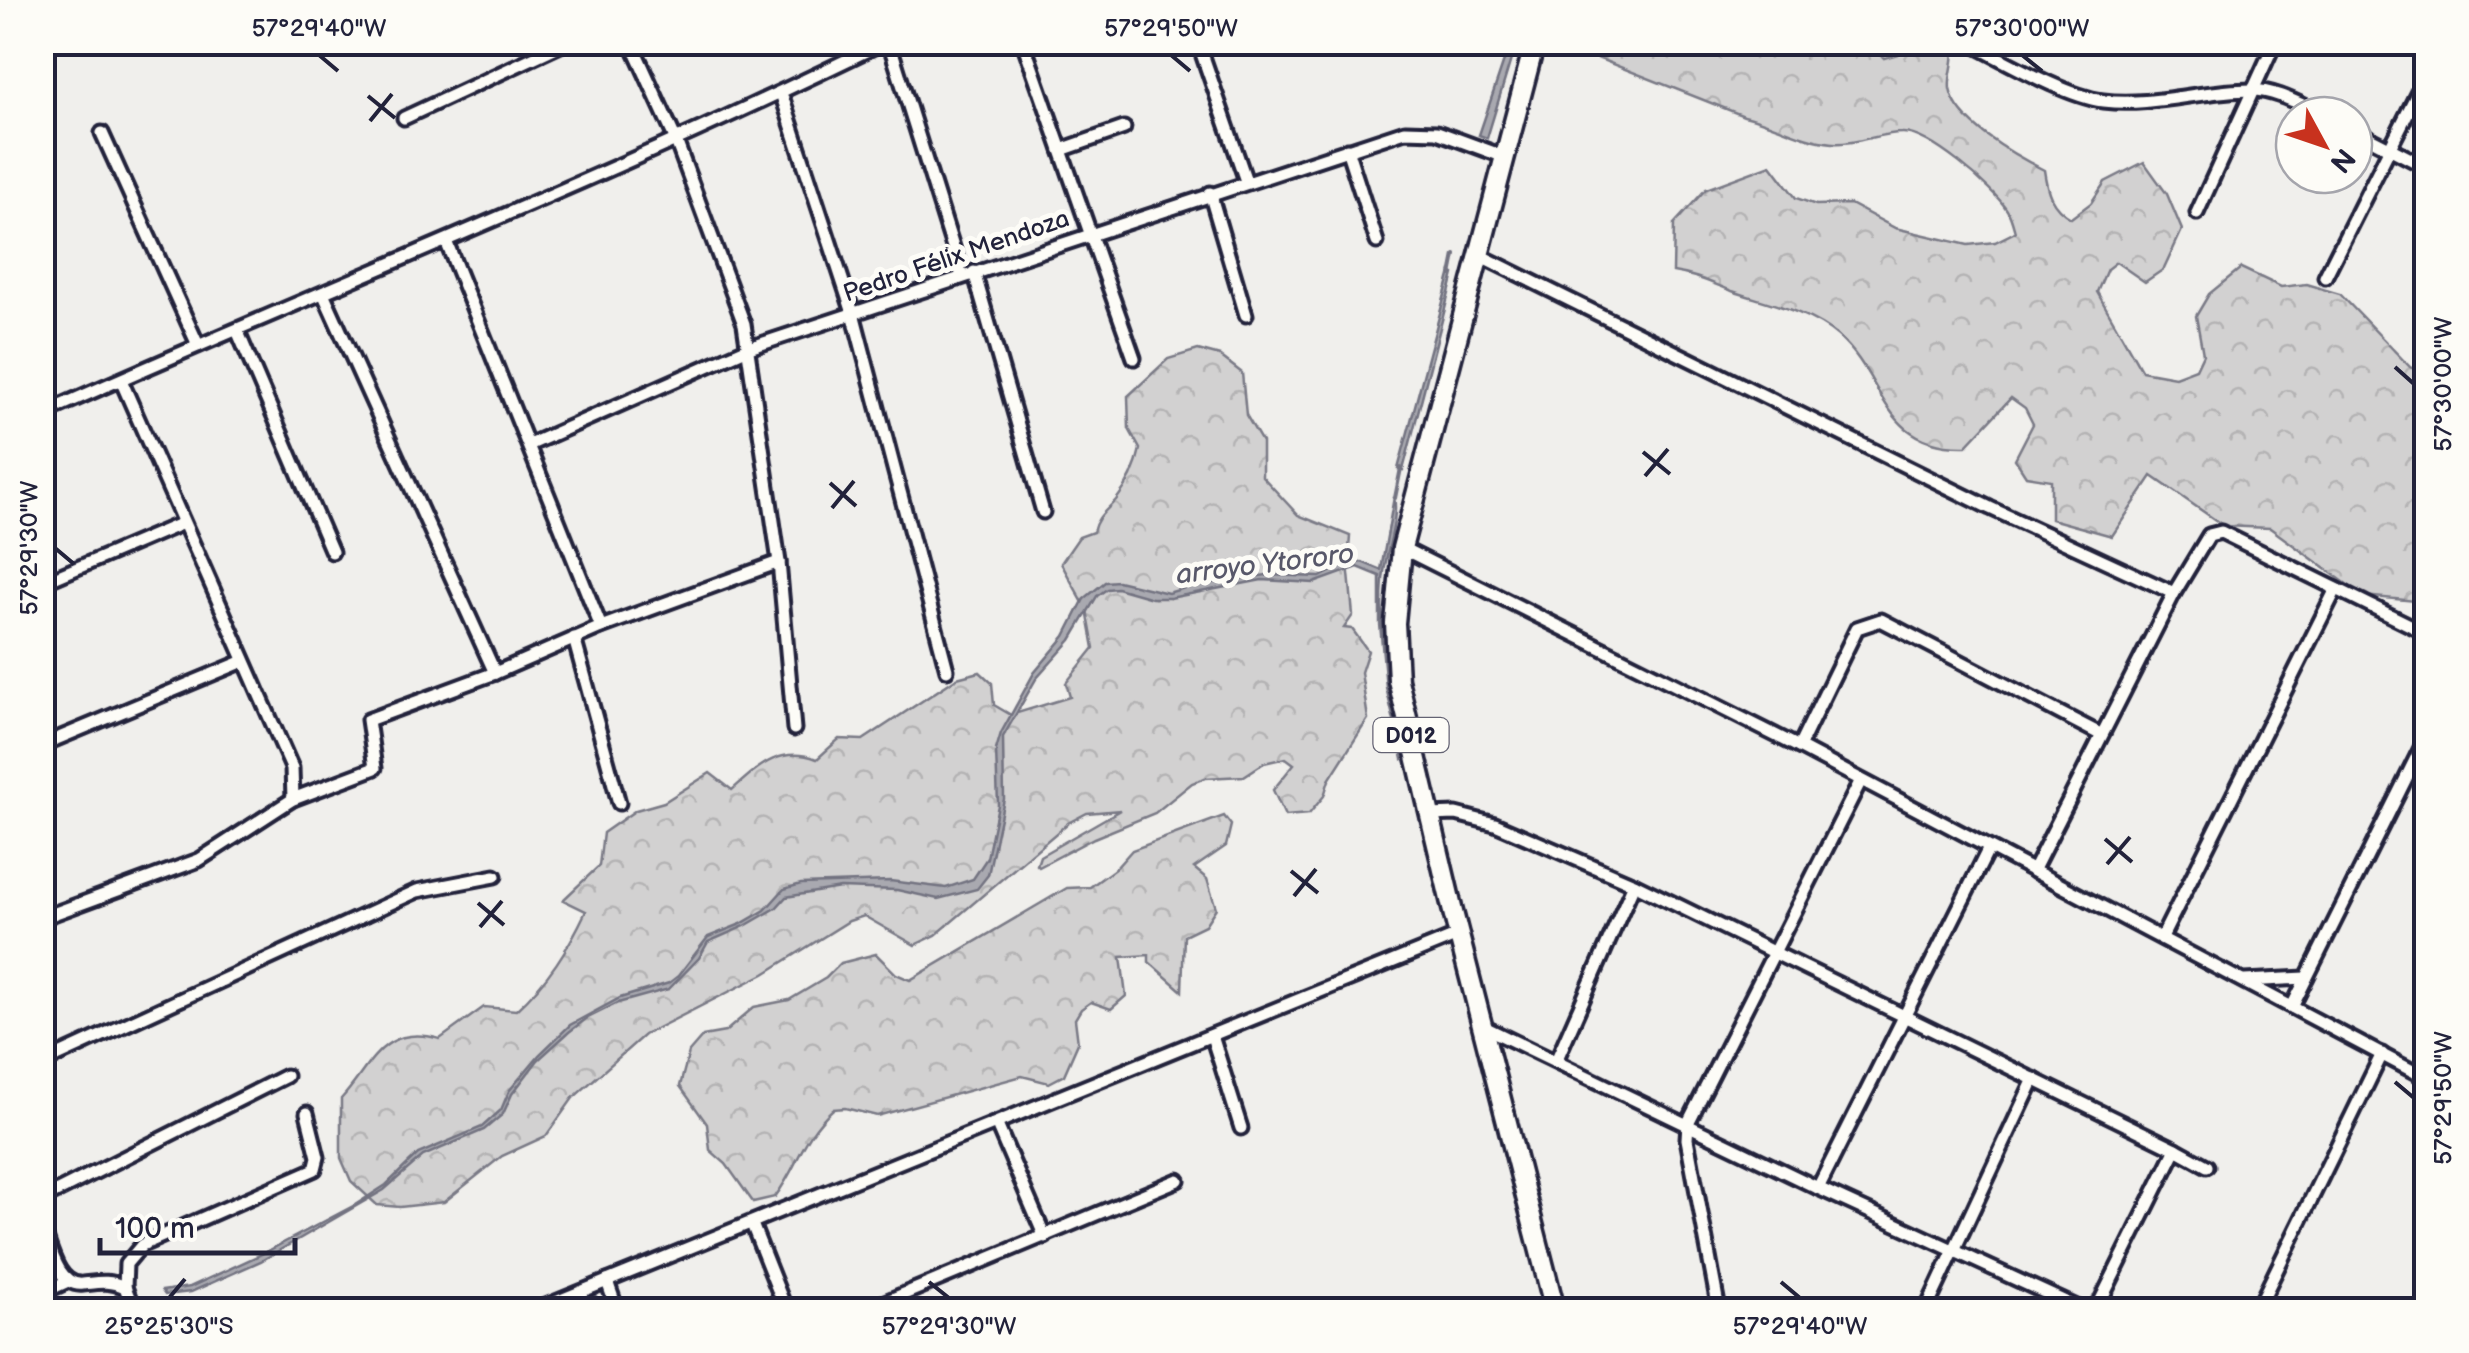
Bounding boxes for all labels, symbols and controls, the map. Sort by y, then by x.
text: 57°29'40"W [252,13,387,44]
text: 57°29'50"W [1104,13,1238,44]
text: 57°30'00"W [1954,13,2090,44]
north arrow [2274,95,2374,195]
text: N [2323,141,2361,179]
street label: Pedro Félix Mendoza [839,203,1074,310]
text: 57°30'00"W [2428,316,2459,452]
text: 57°29'30"W [14,480,45,616]
water label: arroyo Ytororo [1174,537,1356,592]
road number: D012 [1374,718,1448,752]
text: 57°29'50"W [2428,1031,2459,1165]
scale bar [100,1193,295,1255]
text: 100 m [115,1211,195,1247]
text: 25°25'30"S [104,1311,234,1342]
text: 57°29'30"W [881,1311,1017,1342]
text: 57°29'40"W [1733,1311,1868,1342]

